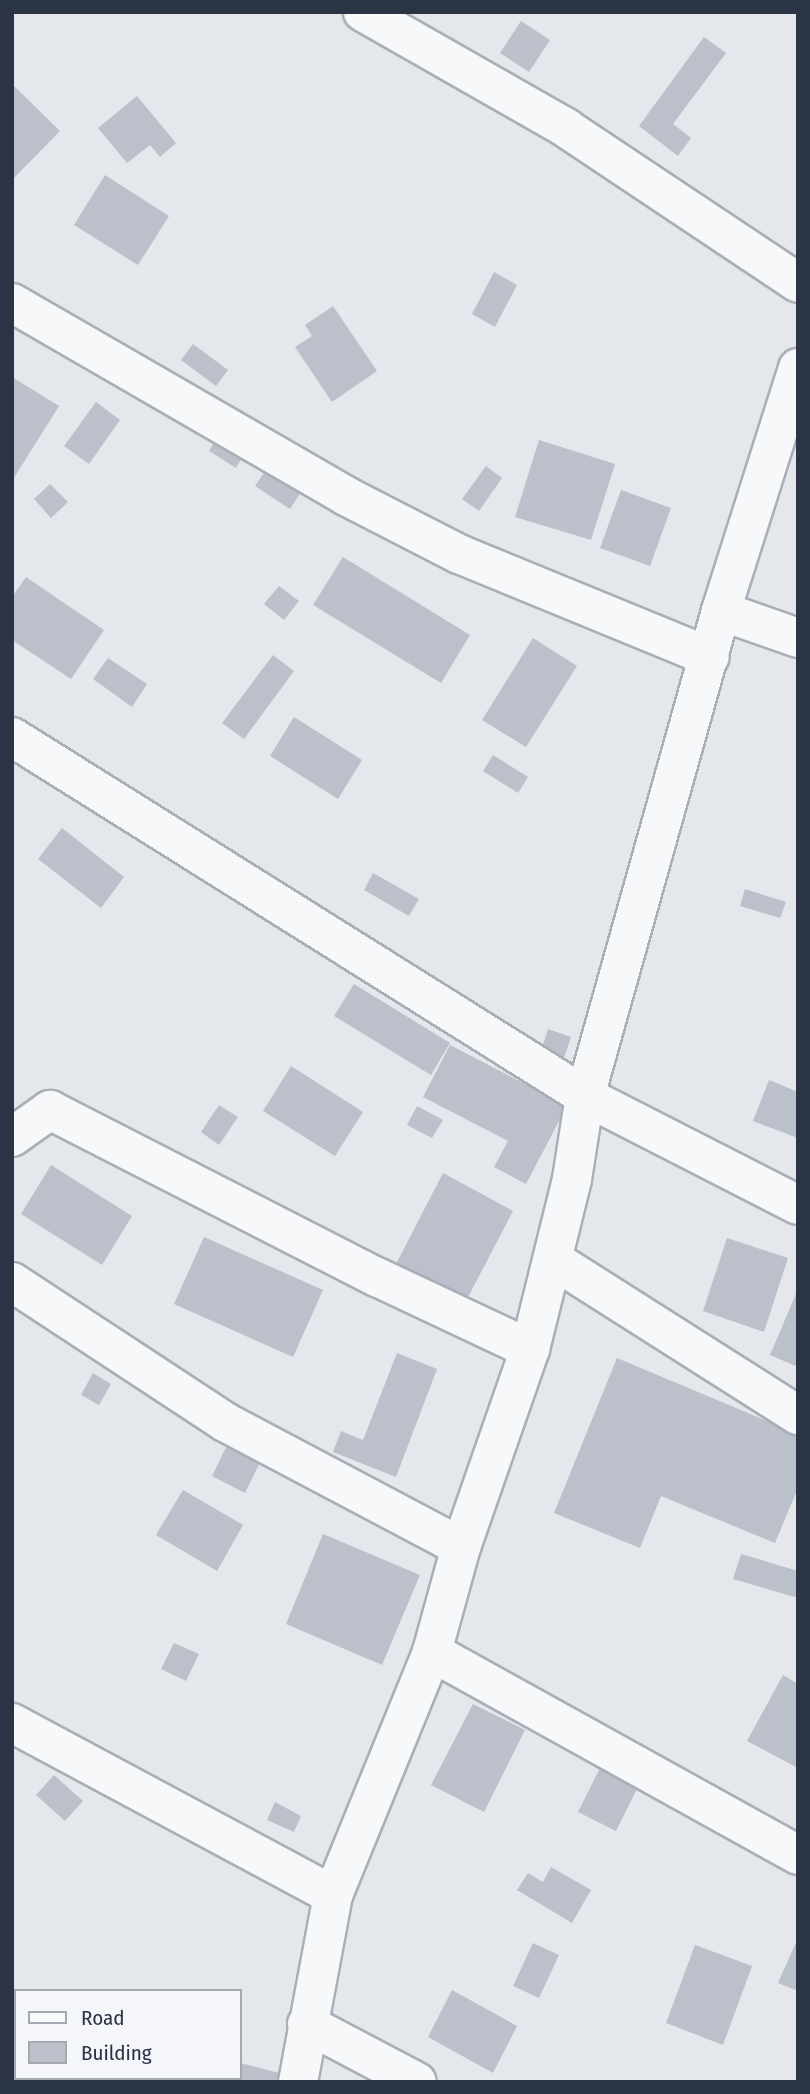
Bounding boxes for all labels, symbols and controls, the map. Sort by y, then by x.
legend [14,1989,242,2080]
text: Road [81,2005,125,2031]
text: Building [81,2040,152,2066]

